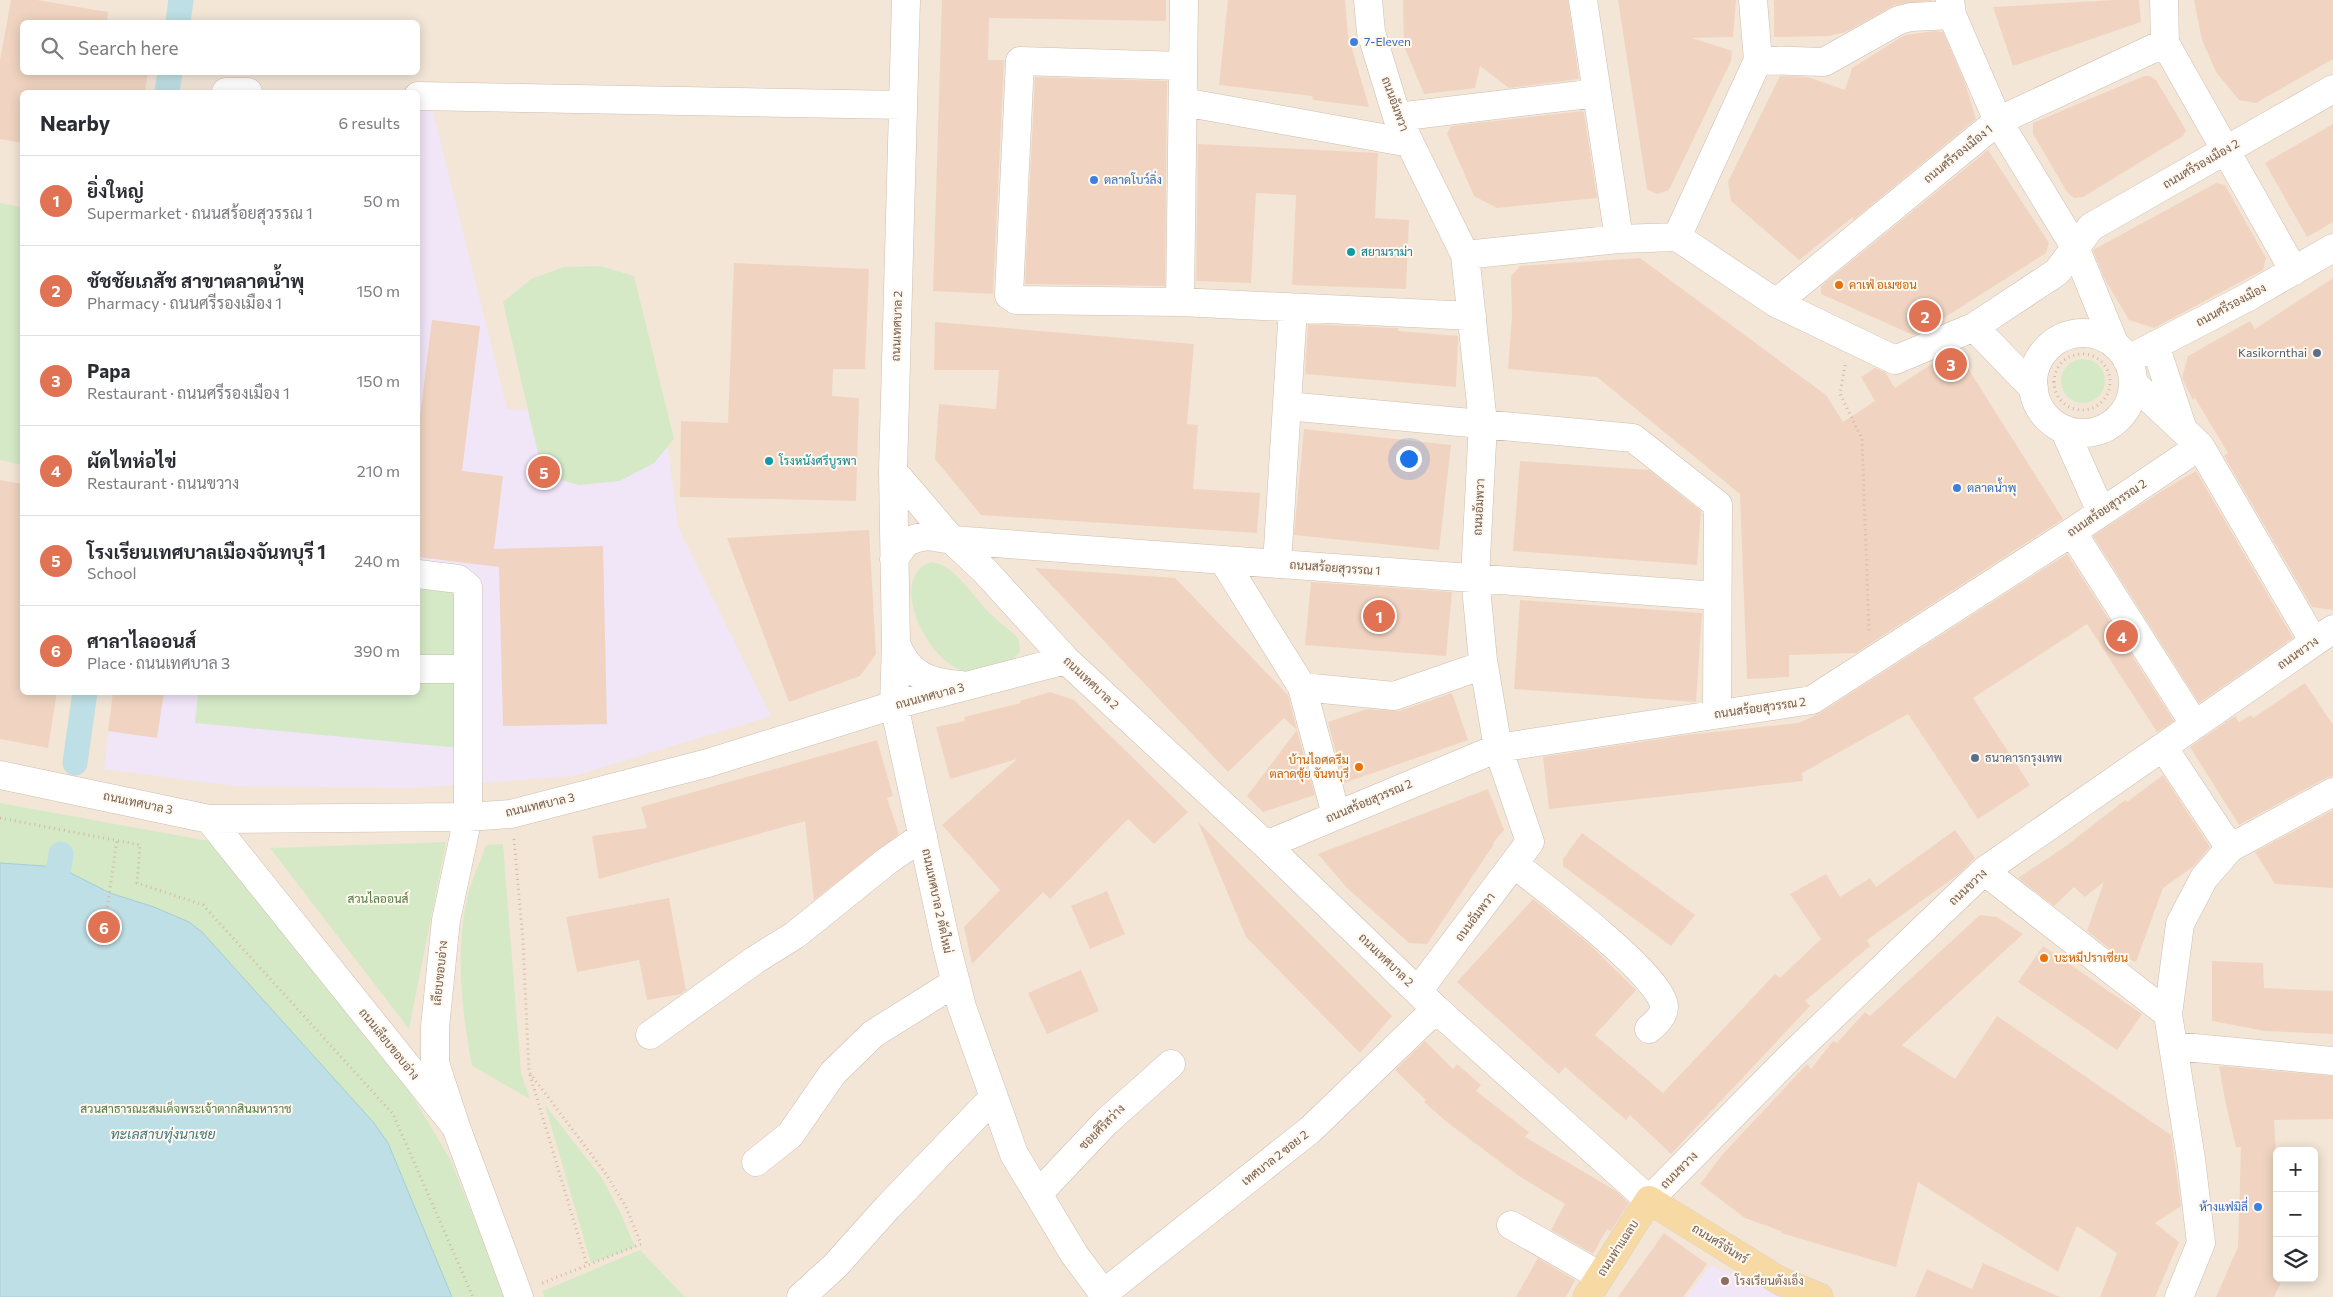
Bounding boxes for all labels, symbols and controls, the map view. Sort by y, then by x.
search box [20,20,420,75]
icon: search [38,34,66,62]
place label: 7-Eleven [1364,34,1411,48]
text: Search here [78,36,178,59]
marker: 7-Eleven [1348,36,1360,48]
street label: ถนนอัมพวา [1380,74,1412,133]
text: Nearby [40,110,110,135]
text: 6 results [339,113,400,132]
street label: ถนนศรีรองเมือง 1 [1920,121,1995,185]
street label: ถนนศรีรองเมือง 2 [2160,135,2242,191]
place label: ตลาดโบว์ลิ่ง [1104,170,1162,186]
marker: ตลาดโบว์ลิ่ง [1088,174,1100,186]
text: ยิ่งใหญ่ [87,179,144,202]
text: 1 [52,191,60,210]
text: 50 m [363,191,400,210]
text: Supermarket · ถนนสร้อยสุวรรณ 1 [87,203,313,222]
place label: สยามราม่า [1361,244,1413,258]
marker: สยามราม่า [1345,246,1357,258]
text: ชัชชัยเภสัช สาขาตลาดน้ำพุ [87,269,304,292]
place label: คาเฟ่ อเมซอน [1849,277,1917,291]
marker: คาเฟ่ อเมซอน [1833,279,1845,291]
street label: ถนนศรีรองเมือง [2193,280,2268,328]
text: 2 [51,281,61,300]
text: 150 m [357,281,400,300]
street label: ถนนเทศบาล 2 [888,290,904,361]
text: Pharmacy · ถนนศรีรองเมือง 1 [87,293,282,312]
pin: 2 [1909,297,1941,335]
pin: 3 [1935,345,1967,383]
place label: Kasikornthai [2238,345,2307,359]
marker: Kasikornthai [2311,347,2323,359]
text: Papa [87,359,131,382]
text: 3 [51,371,61,390]
text: 150 m [357,371,400,390]
text: Restaurant · ถนนศรีรองเมือง 1 [87,383,290,402]
your location [1396,446,1422,472]
text: ผัดไทห่อไข่ [87,449,177,472]
pin: 5 [528,453,560,491]
place label: โรงหนังศรีบูรพา [778,453,857,469]
marker: โรงหนังศรีบูรพา [763,455,775,467]
text: 4 [51,461,61,480]
text: 210 m [357,461,400,480]
text: Restaurant · ถนนขวาง [87,473,239,492]
street label: ถนนสร้อยสุวรรณ 2 [2064,475,2151,541]
place label: ตลาดน้ำพุ [1967,477,2016,497]
street label: ถนนอัมพวา [1470,478,1486,536]
marker: ตลาดน้ำพุ [1951,482,1963,494]
text: โรงเรียนเทศบาลเมืองจันทบุรี 1 [87,540,326,563]
text: 5 [51,551,61,570]
text: 240 m [354,551,400,570]
street label: ถนนสร้อยสุวรรณ 1 [1289,557,1381,580]
text: School [87,563,137,582]
pin: 1 [1363,597,1395,635]
pin: 4 [2106,617,2138,655]
text: ศาลาไลออนส์ [87,629,196,652]
street label: ถนนขวาง [2274,633,2321,671]
text: 6 [51,641,61,660]
text: 390 m [354,641,400,660]
text: Place · ถนนเทศบาล 3 [87,653,230,672]
street label: ถนนเทศบาล 2 [1061,653,1123,712]
street label: ถนนเทศบาล 3 [894,679,966,711]
street label: ถนนสร้อยสุวรรณ 2 [1713,694,1807,723]
place label: ธนาคารกรุงเทพ [1985,750,2062,767]
place label: บ้านไอศครีม ตลาดซุ้ย จันทบุรี [1270,752,1349,783]
marker: ธนาคารกรุงเทพ [1969,752,1981,764]
marker: บ้านไอศครีม ตลาดซุ้ย จันทบุรี [1353,761,1365,773]
street label: ถนนสร้อยสุวรรณ 2 [1323,775,1415,827]
street label: ถนนเทศบาล 3 [102,788,174,816]
street label: ถนนเทศบาล 3 [504,789,576,819]
street label: ถนนเทศบาล 2 ตัดใหม่ [920,847,956,954]
street label: ถนนขวาง [1945,865,1989,907]
street label: ถนนอัมพวา [1451,889,1497,943]
park label: สวนไลออนส์ [347,891,409,905]
pin: 6 [88,908,120,946]
street label: ถนนเทศบาล 2 [1356,930,1417,989]
street label: เลียบขอบอ่าง [429,940,449,1006]
place label: บะหมีปราเซียน [2054,950,2129,964]
marker: บะหมีปราเซียน [2038,952,2050,964]
street label: ถนนเลียบขอบอ่าง [357,1005,423,1082]
park label: สวนสาธารณะสมเด็จพระเจ้าตากสินมหาราช [80,1100,292,1115]
street label: ซอยศิริสว่าง [1076,1101,1127,1152]
water label: ทะเลสาบทุ่งนาเชย [110,1125,216,1144]
street label: เทศบาล 2 ซอย 2 [1238,1127,1311,1188]
map controls [2273,1147,2318,1282]
button: + [2273,1147,2318,1192]
street label: ถนนขวาง [1657,1148,1700,1191]
button: − [2273,1192,2318,1237]
place label: ห้างแฟมิลี่ [2199,1196,2248,1213]
marker: ห้างแฟมิลี่ [2252,1201,2264,1213]
street label: ถนนท่าแฉลบ [1594,1217,1641,1278]
street label: ถนนศรีจันทร์ [1690,1220,1751,1266]
button: layers [2273,1237,2318,1282]
place label: โรงเรียนตังเอ็ง [1734,1272,1804,1287]
marker: โรงเรียนตังเอ็ง [1719,1275,1731,1287]

